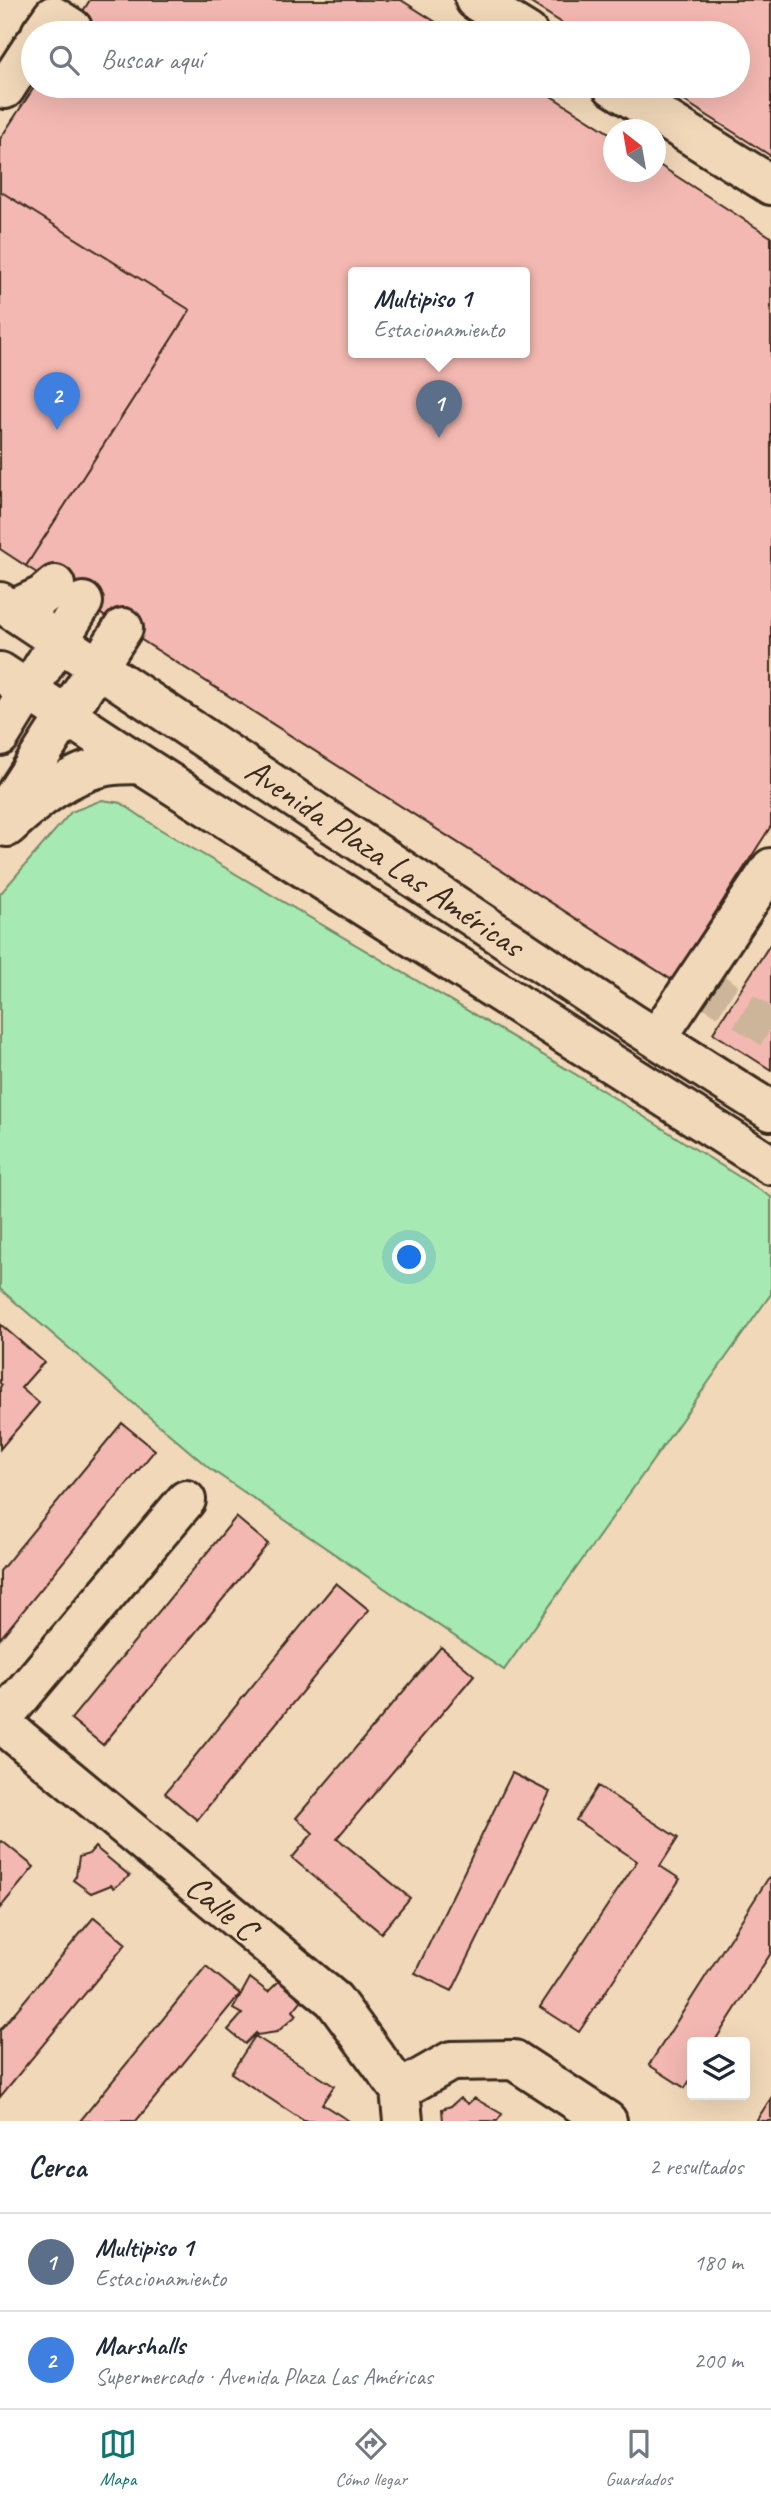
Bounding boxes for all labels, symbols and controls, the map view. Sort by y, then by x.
search box [21,21,750,98]
icon: search [45,41,83,79]
text: Buscar aquí [101,43,203,76]
north arrow [603,119,666,182]
popup [348,267,530,358]
text: Multipiso 1 [373,282,472,315]
text: Estacionamiento [373,315,505,344]
pin: 2 [34,372,80,430]
pin: 1 [416,380,462,438]
street label: Avenida Plaza Las Américas [237,748,535,969]
your location [392,1240,426,1274]
street label: Calle C [176,1864,270,1953]
map controls [687,2037,750,2100]
button: layers [687,2037,750,2100]
text: Cerca [28,2148,86,2186]
text: 2 resultados [649,2152,743,2181]
text: Multipiso 1 [95,2231,193,2264]
text: 1 [46,2248,56,2277]
text: 180 m [694,2248,743,2277]
text: Estacionamiento [95,2264,226,2293]
text: Marshalls [95,2329,185,2362]
text: 2 [46,2346,56,2375]
text: 200 m [694,2346,743,2375]
text: Supermercado · Avenida Plaza Las Américas [95,2362,432,2391]
tab: Mapa [99,2425,137,2491]
tab: Cómo llegar [335,2425,407,2491]
tab: Guardados [605,2425,672,2491]

